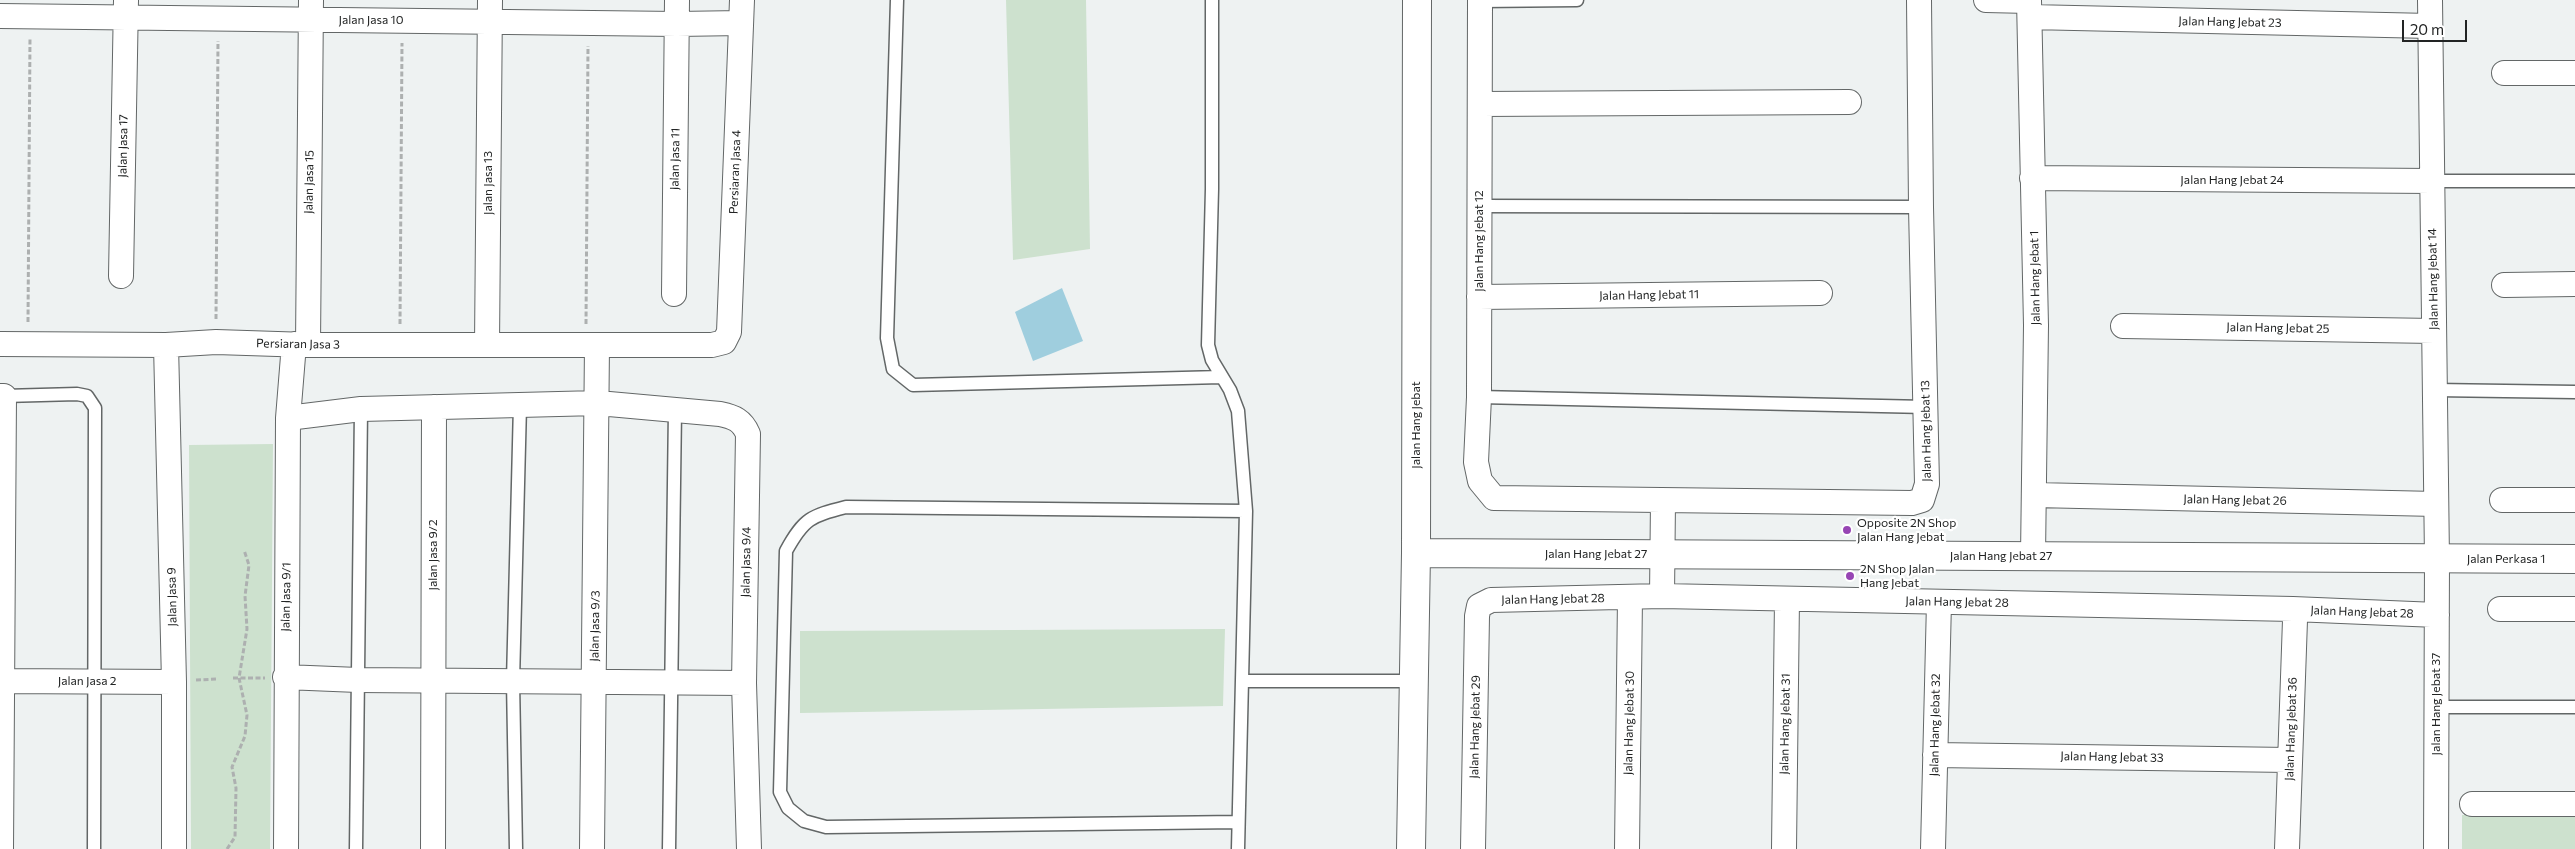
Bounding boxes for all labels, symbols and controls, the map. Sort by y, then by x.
scale bar [2405,10,2470,42]
street label: Jalan Jasa 10 [338,13,404,27]
street label: Jalan Hang Jebat 23 [2178,14,2282,30]
text: 20 m [2410,20,2444,38]
street label: Jalan Jasa 17 [115,114,131,178]
street label: Jalan Jasa 11 [667,128,683,190]
street label: Persiaran Jasa 4 [726,130,744,214]
street label: Jalan Jasa 15 [301,150,317,214]
street label: Jalan Jasa 13 [481,151,495,215]
street label: Jalan Hang Jebat 24 [2180,173,2284,187]
street label: Jalan Hang Jebat 12 [1472,190,1486,292]
street label: Jalan Hang Jebat 14 [2425,228,2441,330]
street label: Jalan Hang Jebat 1 [2027,231,2043,325]
street label: Jalan Hang Jebat 11 [1599,287,1699,303]
street label: Jalan Hang Jebat 25 [2226,320,2330,336]
street label: Persiaran Jasa 3 [256,336,340,352]
street label: Jalan Hang Jebat 13 [1918,380,1934,482]
street label: Jalan Hang Jebat [1409,381,1423,469]
street label: Jalan Hang Jebat 26 [2183,492,2287,508]
place label: Opposite 2N Shop Jalan Hang Jebat [1857,516,1956,544]
street label: Jalan Jasa 9/2 [426,519,440,591]
marker: Opposite 2N Shop Jalan Hang Jebat [1841,524,1853,536]
street label: Jalan Jasa 9/4 [738,527,754,597]
street label: Jalan Hang Jebat 27 [1545,547,1647,561]
street label: Jalan Hang Jebat 27 [1950,549,2052,563]
street label: Jalan Perkasa 1 [2467,552,2545,566]
street label: Jalan Jasa 9/1 [278,562,294,632]
place label: 2N Shop Jalan Hang Jebat [1860,562,1934,590]
street label: Jalan Jasa 9 [164,567,180,627]
marker: 2N Shop Jalan Hang Jebat [1844,570,1856,582]
street label: Jalan Jasa 9/3 [587,590,603,662]
street label: Jalan Hang Jebat 28 [1501,591,1605,607]
street label: Jalan Hang Jebat 28 [1905,594,2009,610]
street label: Jalan Hang Jebat 28 [2310,603,2414,621]
street label: Jalan Hang Jebat 37 [2429,653,2443,755]
street label: Jalan Hang Jebat 30 [1621,671,1637,775]
street label: Jalan Hang Jebat 31 [1777,673,1793,775]
street label: Jalan Hang Jebat 32 [1927,673,1943,777]
street label: Jalan Jasa 2 [58,674,116,688]
street label: Jalan Hang Jebat 29 [1467,675,1483,779]
street label: Jalan Hang Jebat 36 [2282,677,2300,781]
street label: Jalan Hang Jebat 33 [2060,749,2164,765]

